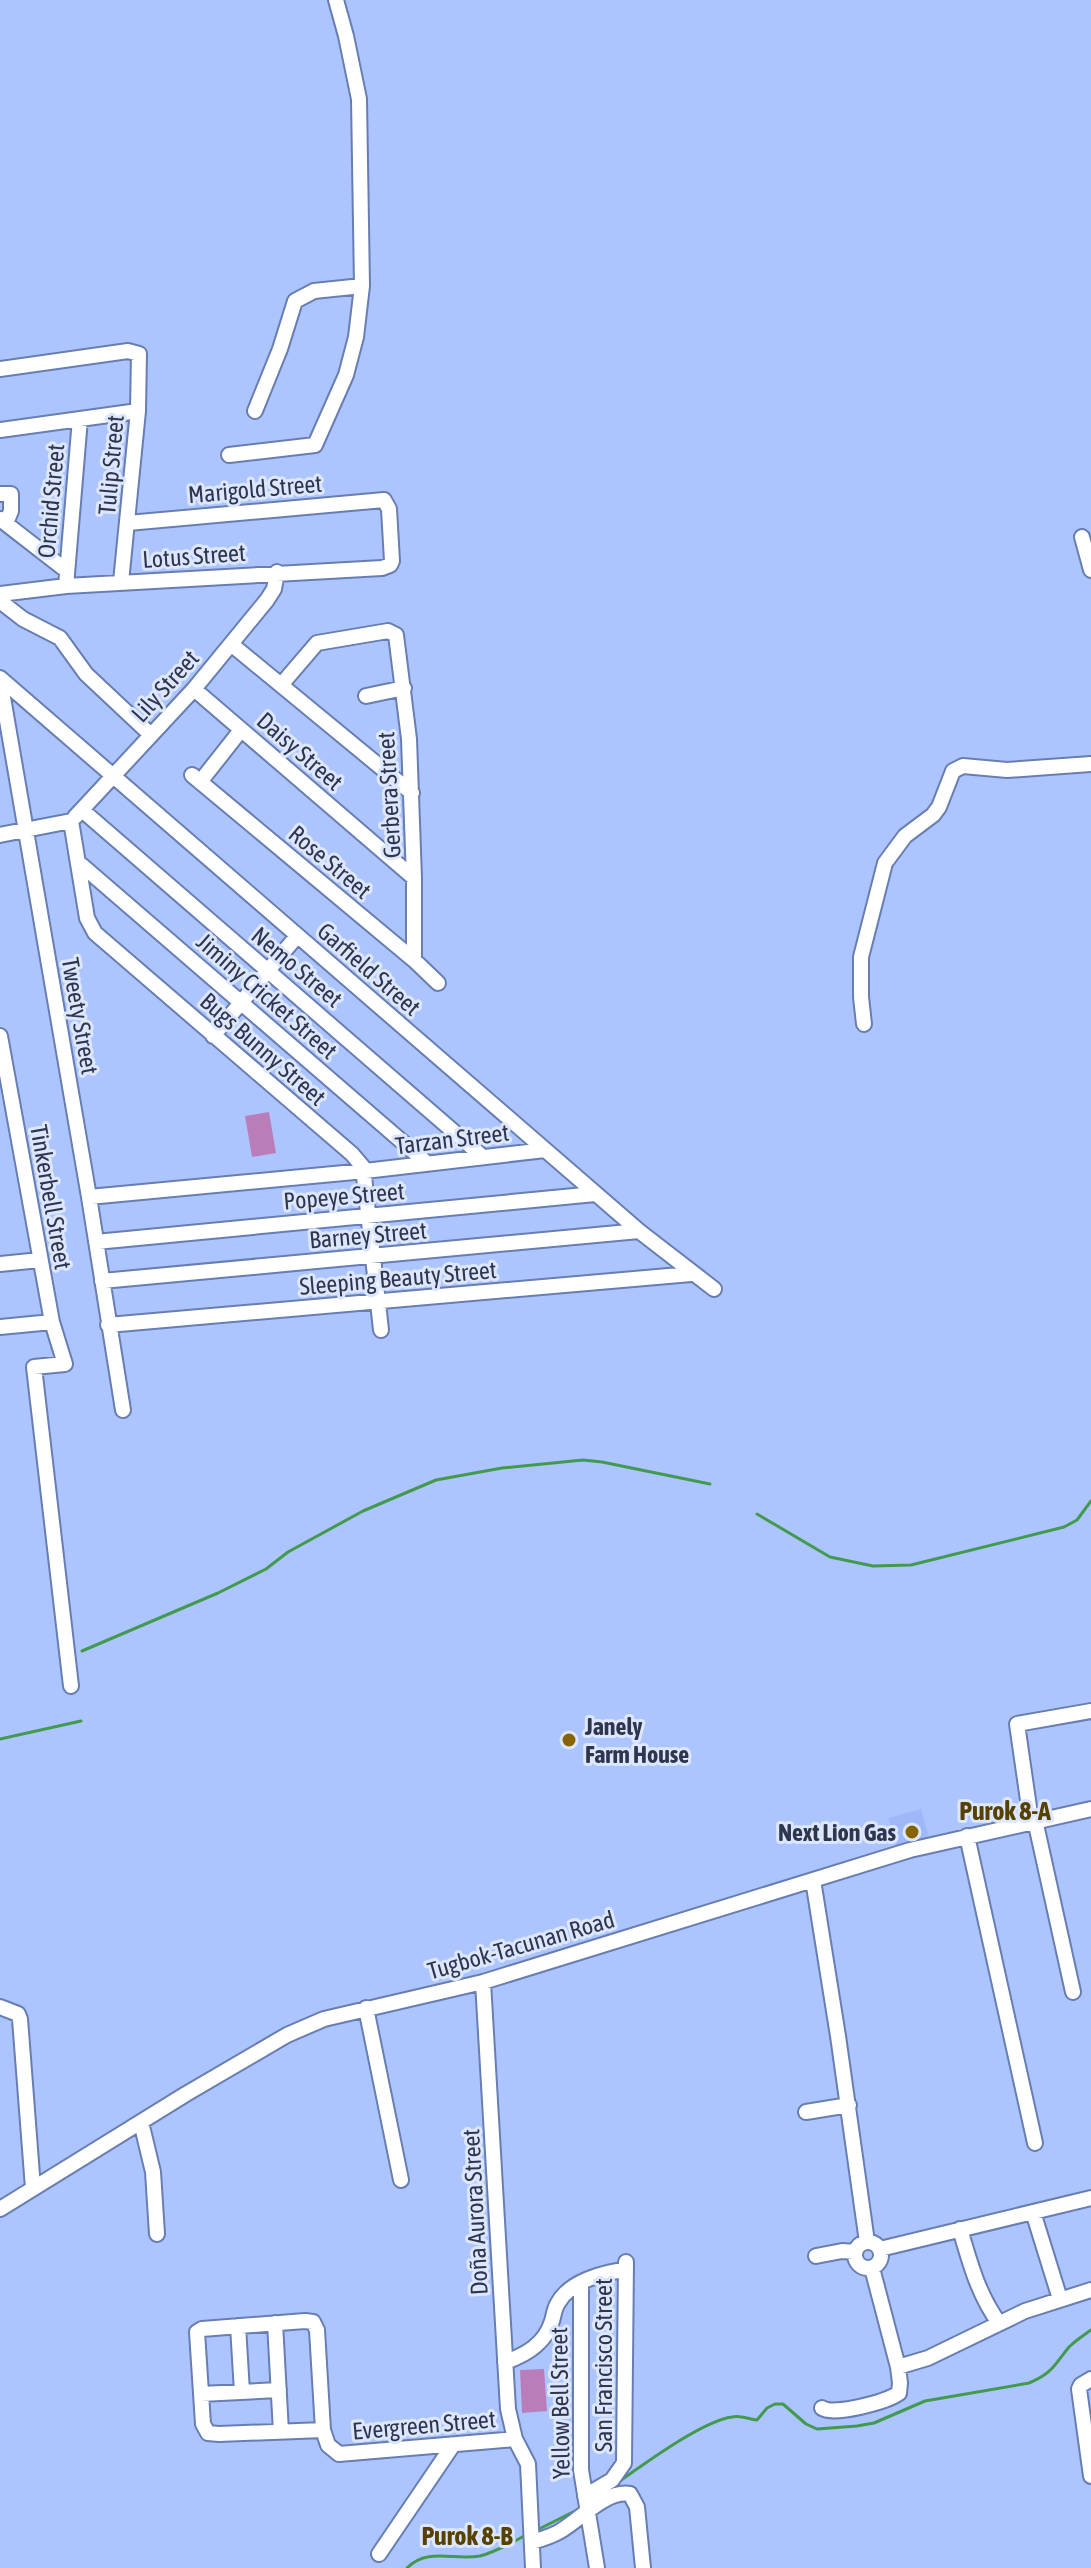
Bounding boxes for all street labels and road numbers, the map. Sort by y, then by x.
street label: Tulip Street [93,414,129,516]
street label: Orchid Street [33,443,69,559]
street label: Marigold Street [187,470,323,508]
street label: Lotus Street [141,539,247,573]
street label: Lily Street [126,645,204,727]
street label: Daisy Street [252,707,348,795]
street label: Gerbera Street [372,731,406,859]
street label: Rose Street [284,820,377,904]
street label: Garfield Street [312,917,426,1021]
street label: Nemo Street [246,921,348,1013]
street label: Jiminy Cricket Street [191,928,343,1064]
street label: Tweety Street [56,956,104,1077]
street label: Bugs Bunny Street [195,987,331,1111]
street label: Tarzan Street [394,1119,511,1159]
street label: Tinkerbell Street [25,1123,77,1271]
street label: Popeye Street [282,1177,406,1215]
street label: Barney Street [308,1216,428,1254]
street label: Sleeping Beauty Street [298,1256,498,1300]
street label: Tugbok-Tacunan Road [424,1905,618,1985]
street label: Doña Aurora Street [457,2128,493,2296]
street label: San Francisco Street [590,2278,617,2452]
street label: Yellow Bell Street [545,2327,575,2479]
street label: Evergreen Street [351,2405,497,2445]

